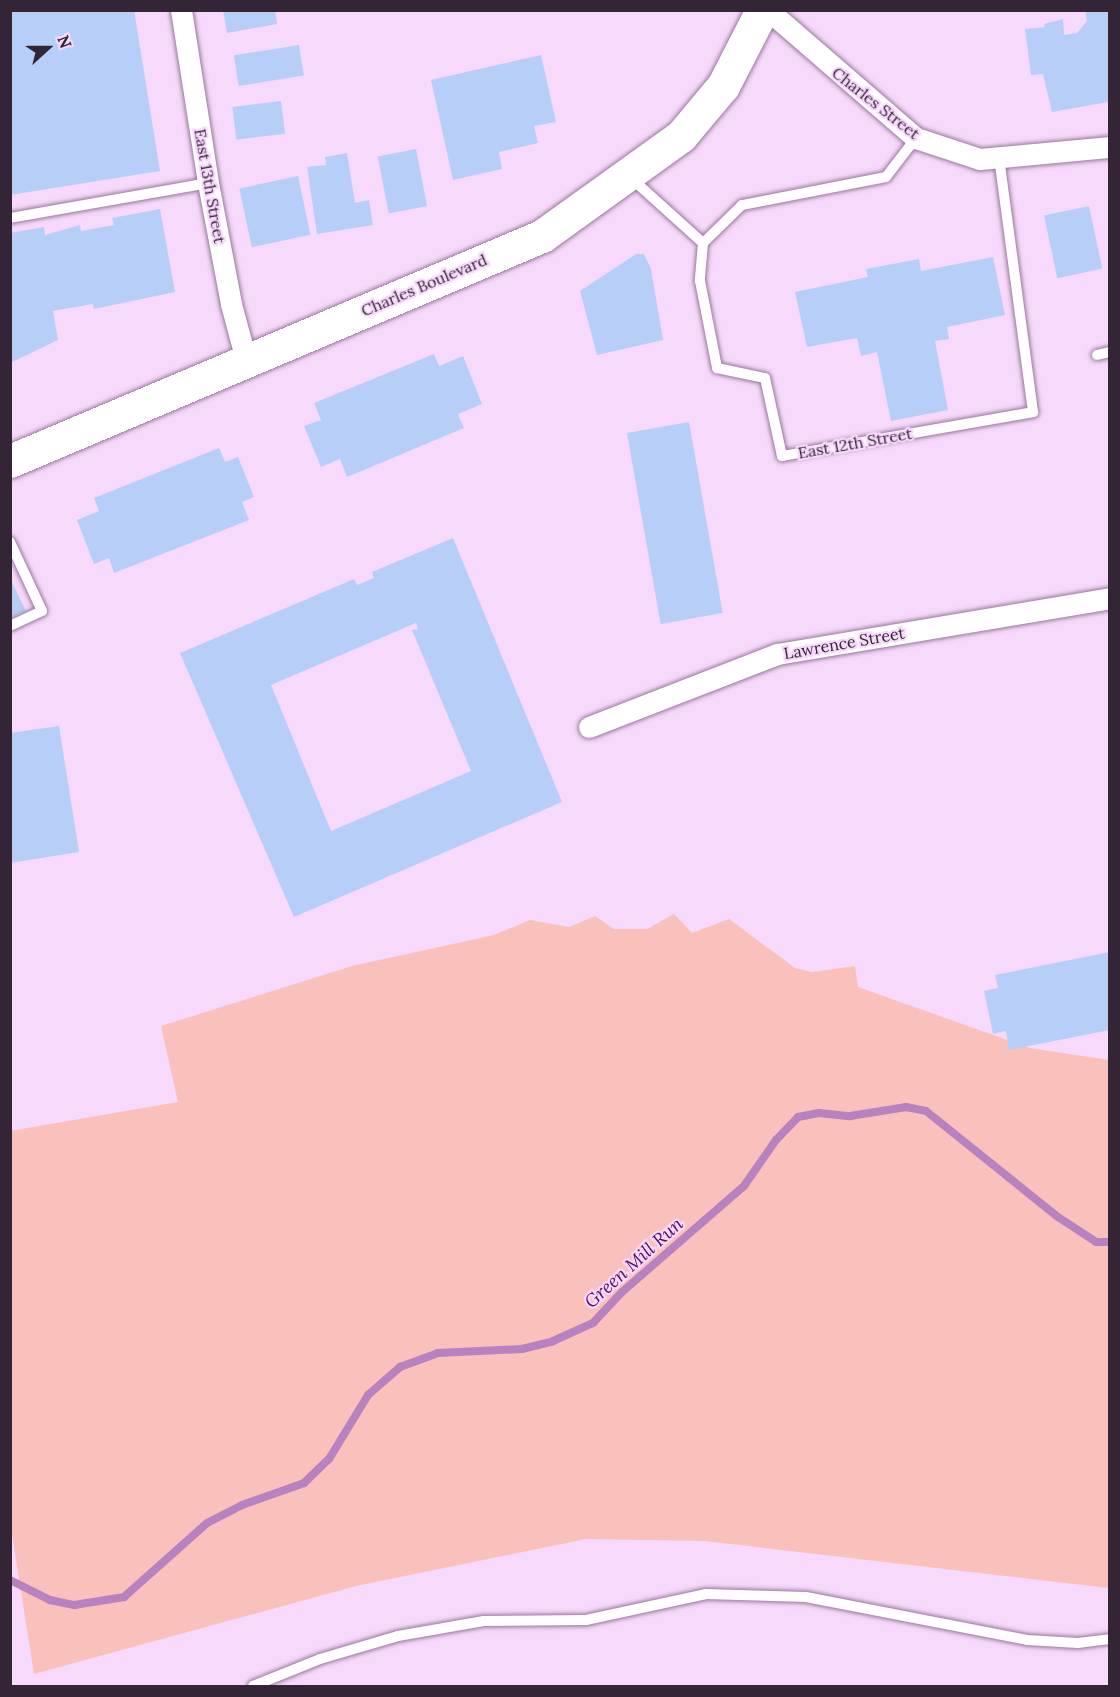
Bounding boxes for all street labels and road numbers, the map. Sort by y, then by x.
street label: Charles Street [828,63,924,143]
street label: East 13th Street [190,127,230,245]
street label: Charles Boulevard [358,250,490,320]
street label: East 12th Street [796,423,914,463]
street label: Lawrence Street [782,623,906,663]

